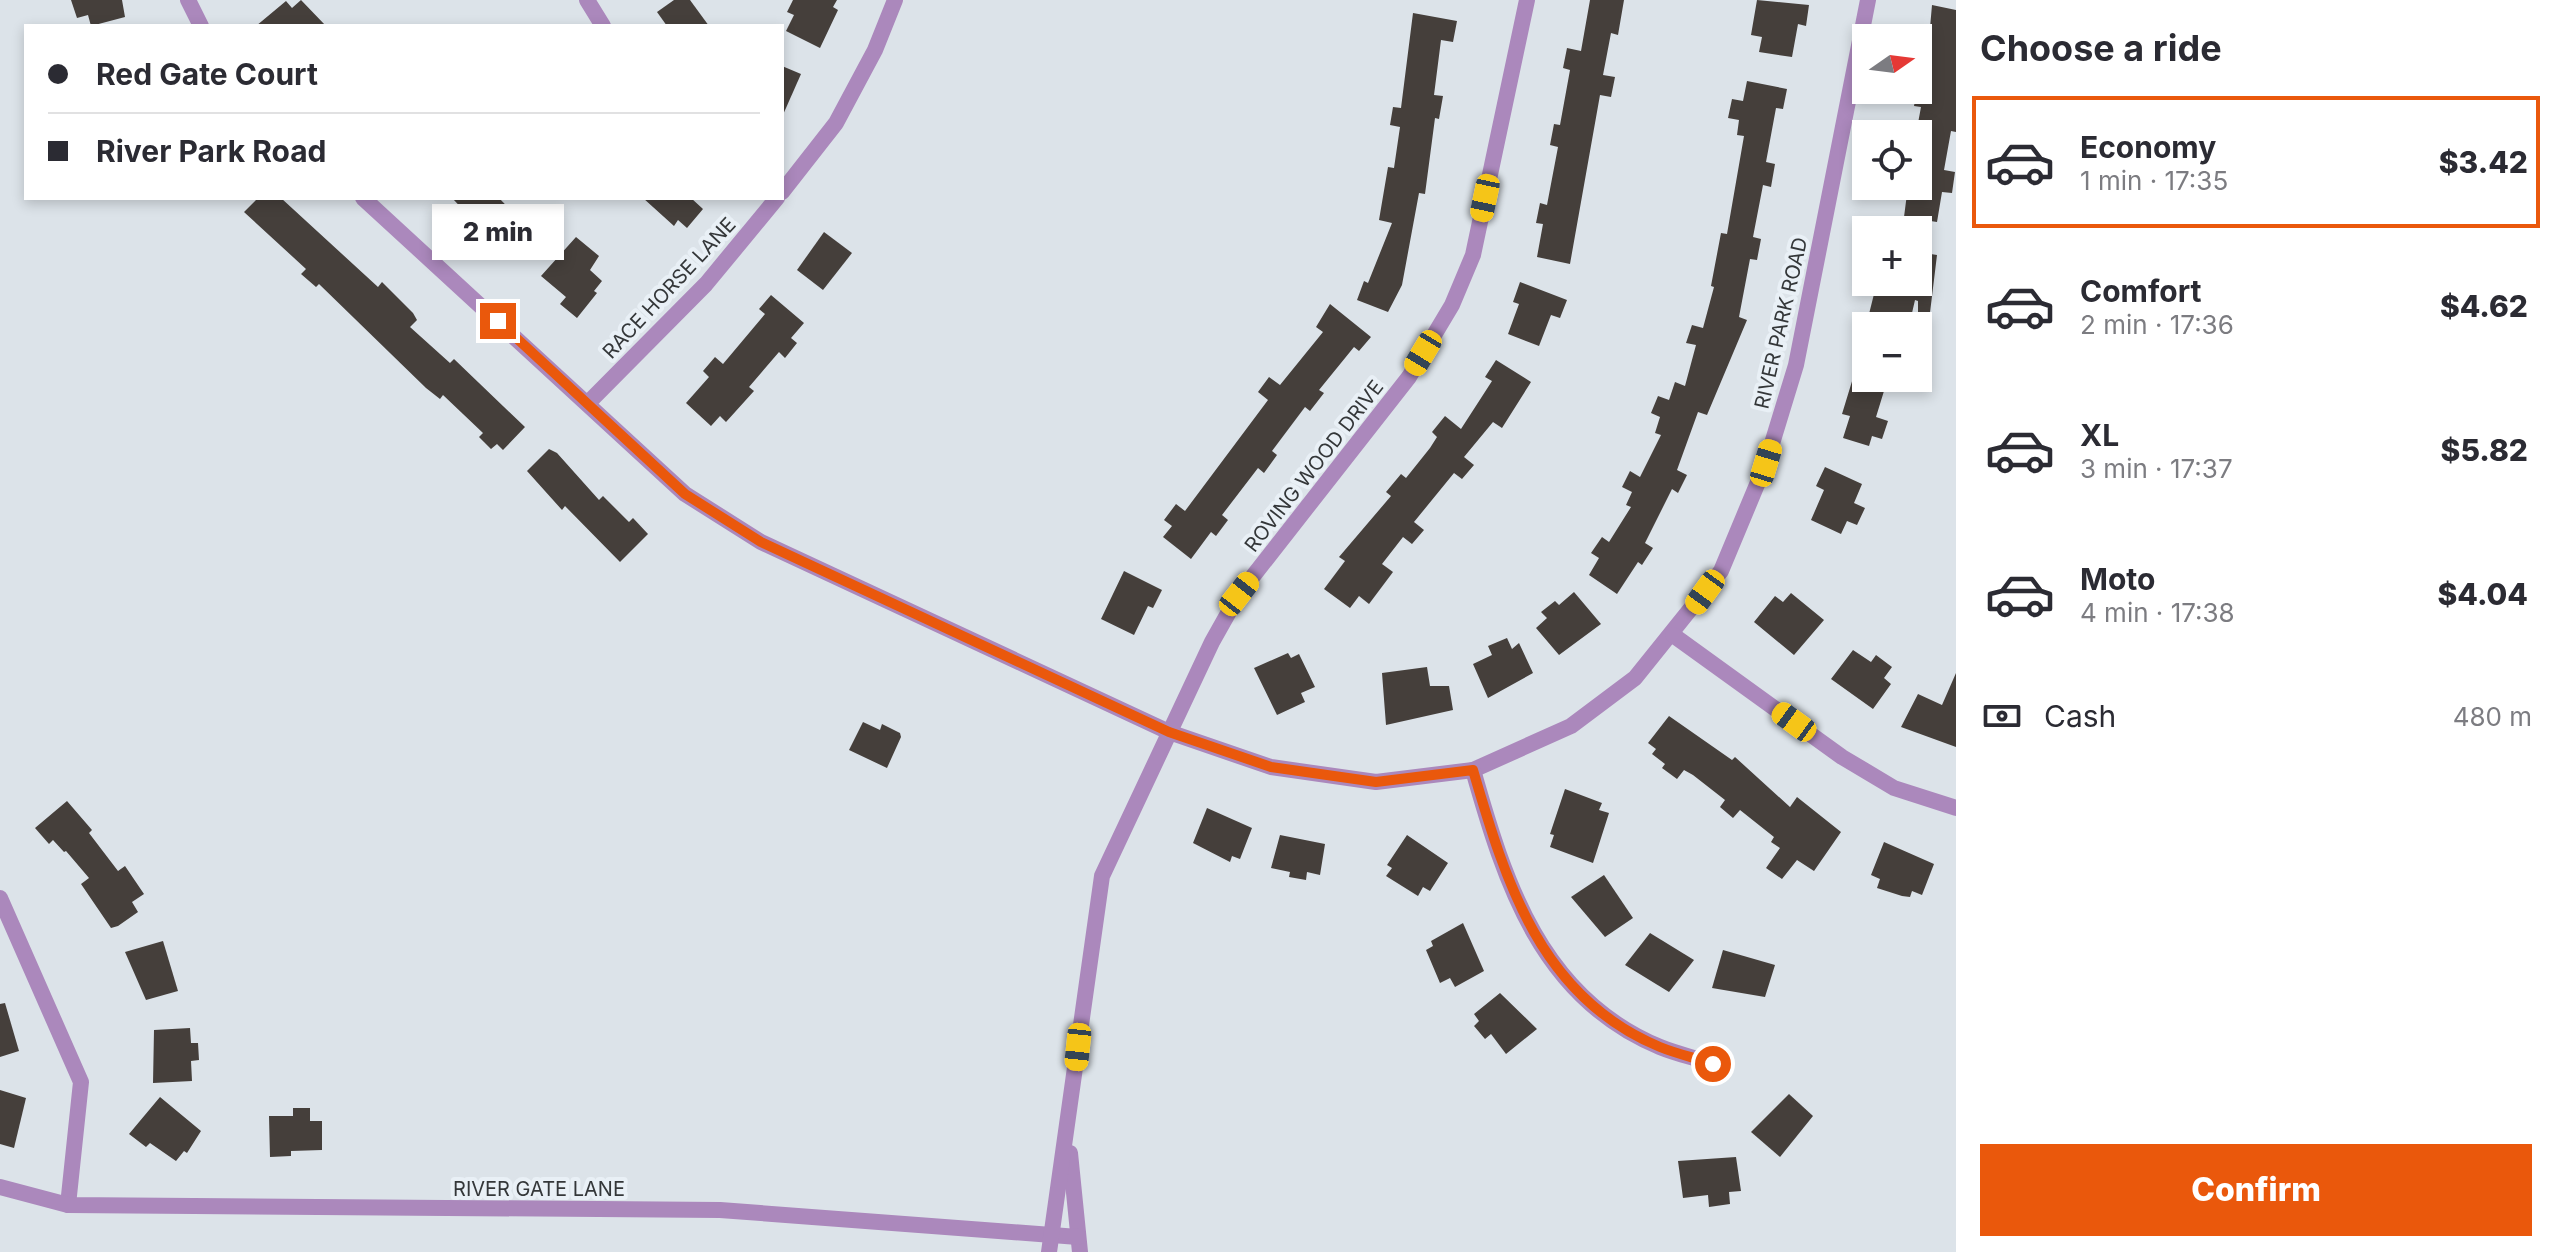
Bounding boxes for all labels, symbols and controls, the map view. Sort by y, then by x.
north arrow [1852,24,1932,104]
map controls [1852,24,1932,392]
text: Choose a ride [1980,26,2222,70]
text: Red Gate Court [96,56,318,92]
button: locate [1852,120,1932,200]
icon: car [1984,126,2056,198]
text: Economy [2080,129,2216,165]
text: River Park Road [96,133,327,169]
text: $3.42 [2439,144,2528,180]
text: 1 min · 17:35 [2080,165,2228,196]
car [1468,172,1502,224]
callout: 2 min [432,205,564,261]
street label: RACE HORSE LANE [597,213,741,363]
text: 2 min [463,216,533,247]
button: + [1852,216,1932,296]
street label: RIVER PARK ROAD [1750,235,1812,411]
icon: car [1984,270,2056,342]
text: Comfort [2080,273,2201,309]
text: $4.62 [2440,288,2528,324]
route end [480,303,516,339]
text: 2 min · 17:36 [2080,309,2234,340]
button: − [1852,312,1932,392]
car [1400,326,1446,380]
street label: ROVING WOOD DRIVE [1240,375,1388,557]
icon: car [1984,414,2056,486]
text: XL [2080,417,2119,453]
text: $5.82 [2441,432,2528,468]
car [1748,437,1784,489]
text: 3 min · 17:37 [2080,453,2233,484]
icon: car [1984,558,2056,630]
text: Moto [2080,561,2155,597]
car [1681,566,1729,618]
car [1215,568,1263,620]
text: $4.04 [2437,576,2528,612]
text: 4 min · 17:38 [2080,597,2235,628]
icon: cash [1980,694,2024,738]
car [1768,698,1820,746]
text: Cash [2044,698,2116,734]
text: 480 m [2453,701,2532,732]
car [1064,1022,1092,1072]
route start [1695,1046,1731,1082]
button: Confirm [1980,1144,2532,1236]
street label: RIVER GATE LANE [453,1177,625,1201]

